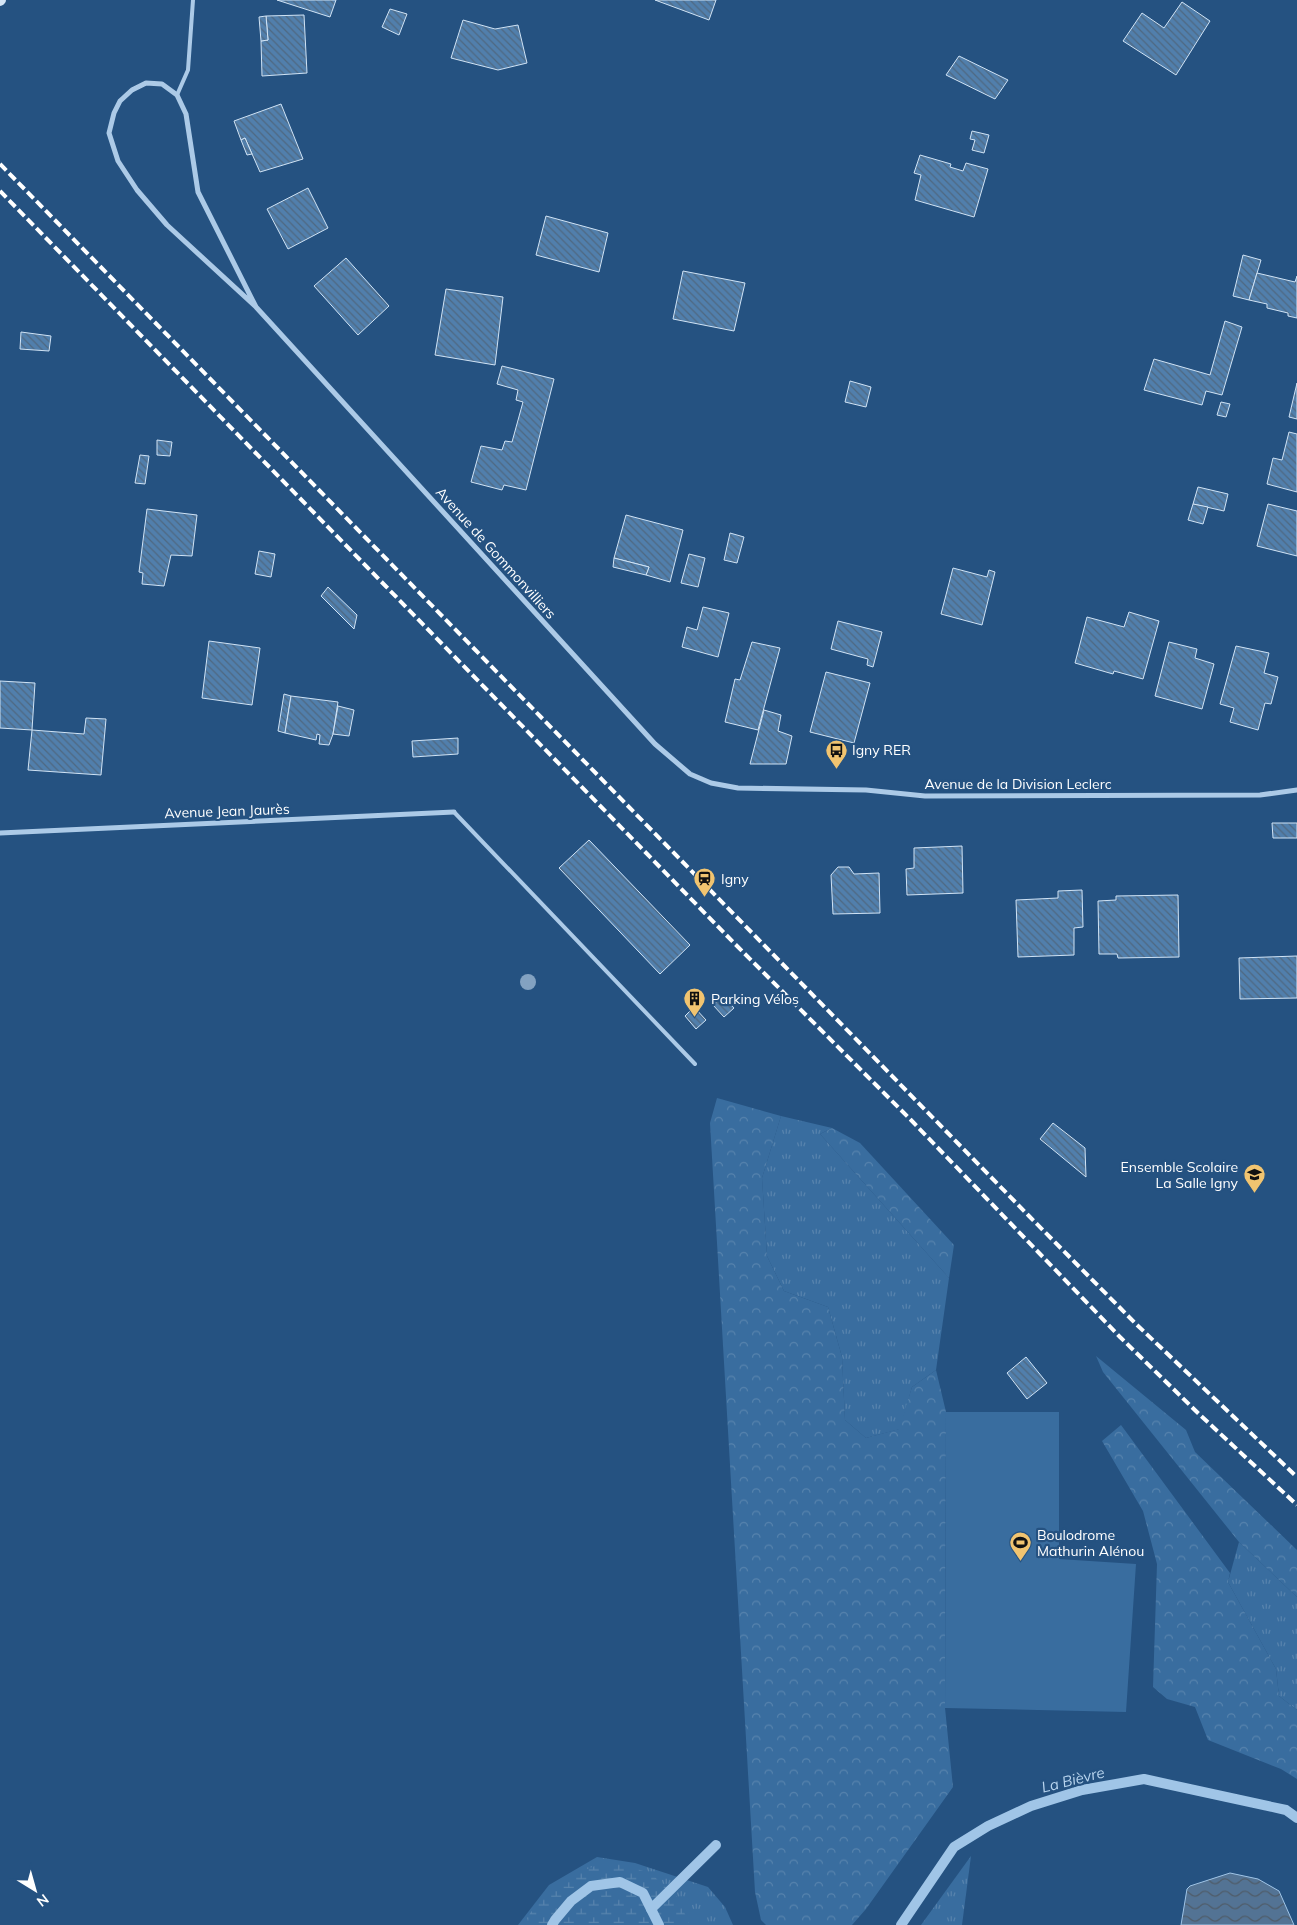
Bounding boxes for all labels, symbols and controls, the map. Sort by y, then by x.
street label: Avenue de Gommonvilliers [432,483,560,623]
bus stop icon: Igny RER [824,738,848,769]
place label: Igny RER [852,741,911,759]
street label: Avenue de la Division Leclerc [924,775,1112,793]
street label: Avenue Jean Jaurès [164,800,290,822]
station icon: Igny [693,867,717,898]
place label: Igny [721,870,749,888]
building icon: Parking Vélos [683,987,707,1018]
place label: Parking Vélos [711,990,799,1008]
place label: Ensemble Scolaire La Salle Igny [1121,1158,1239,1192]
school or university icon: Ensemble Scolaire La Salle Igny [1242,1163,1266,1194]
place label: Boulodrome Mathurin Alénou [1037,1526,1144,1560]
sports icon: Boulodrome Mathurin Alénou [1009,1531,1033,1562]
water label: La Bièvre [1039,1763,1106,1797]
north arrow [10,1865,60,1915]
text: N [33,1890,52,1911]

